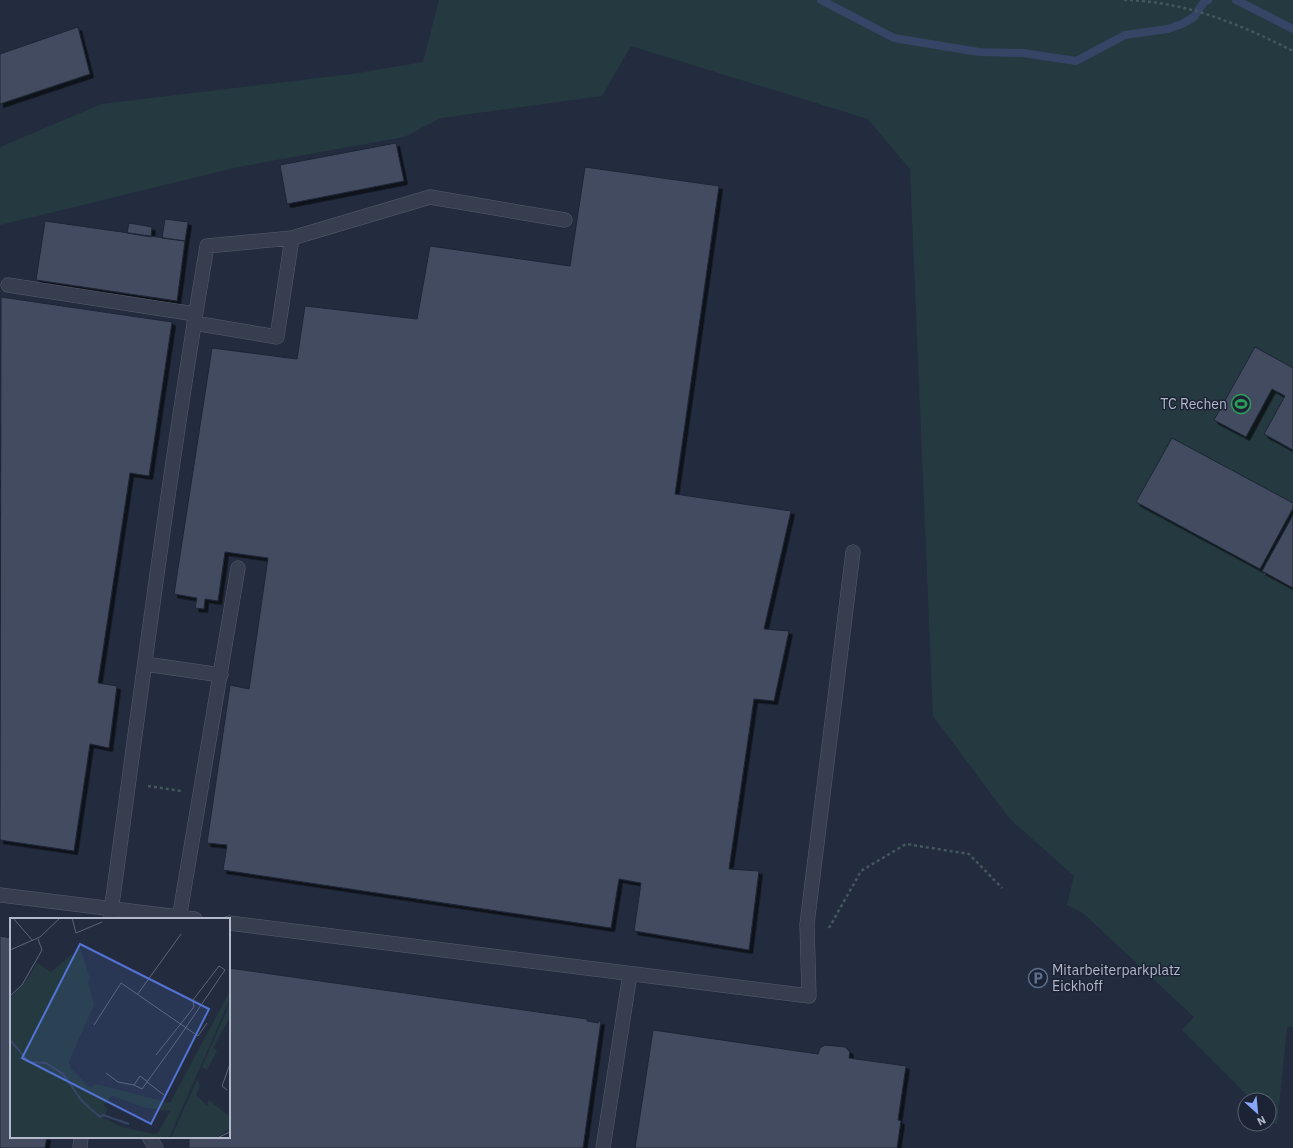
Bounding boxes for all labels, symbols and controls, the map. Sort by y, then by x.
sports icon: TC Rechen [1230,393,1252,415]
place label: TC Rechen [1160,395,1227,413]
inset map [10,918,230,1138]
place label: Mitarbeiterparkplatz Eickhoff [1052,961,1181,995]
parking icon: Mitarbeiterparkplatz Eickhoff [1027,967,1049,989]
north arrow [1237,1092,1277,1132]
text: N [1255,1113,1268,1129]

